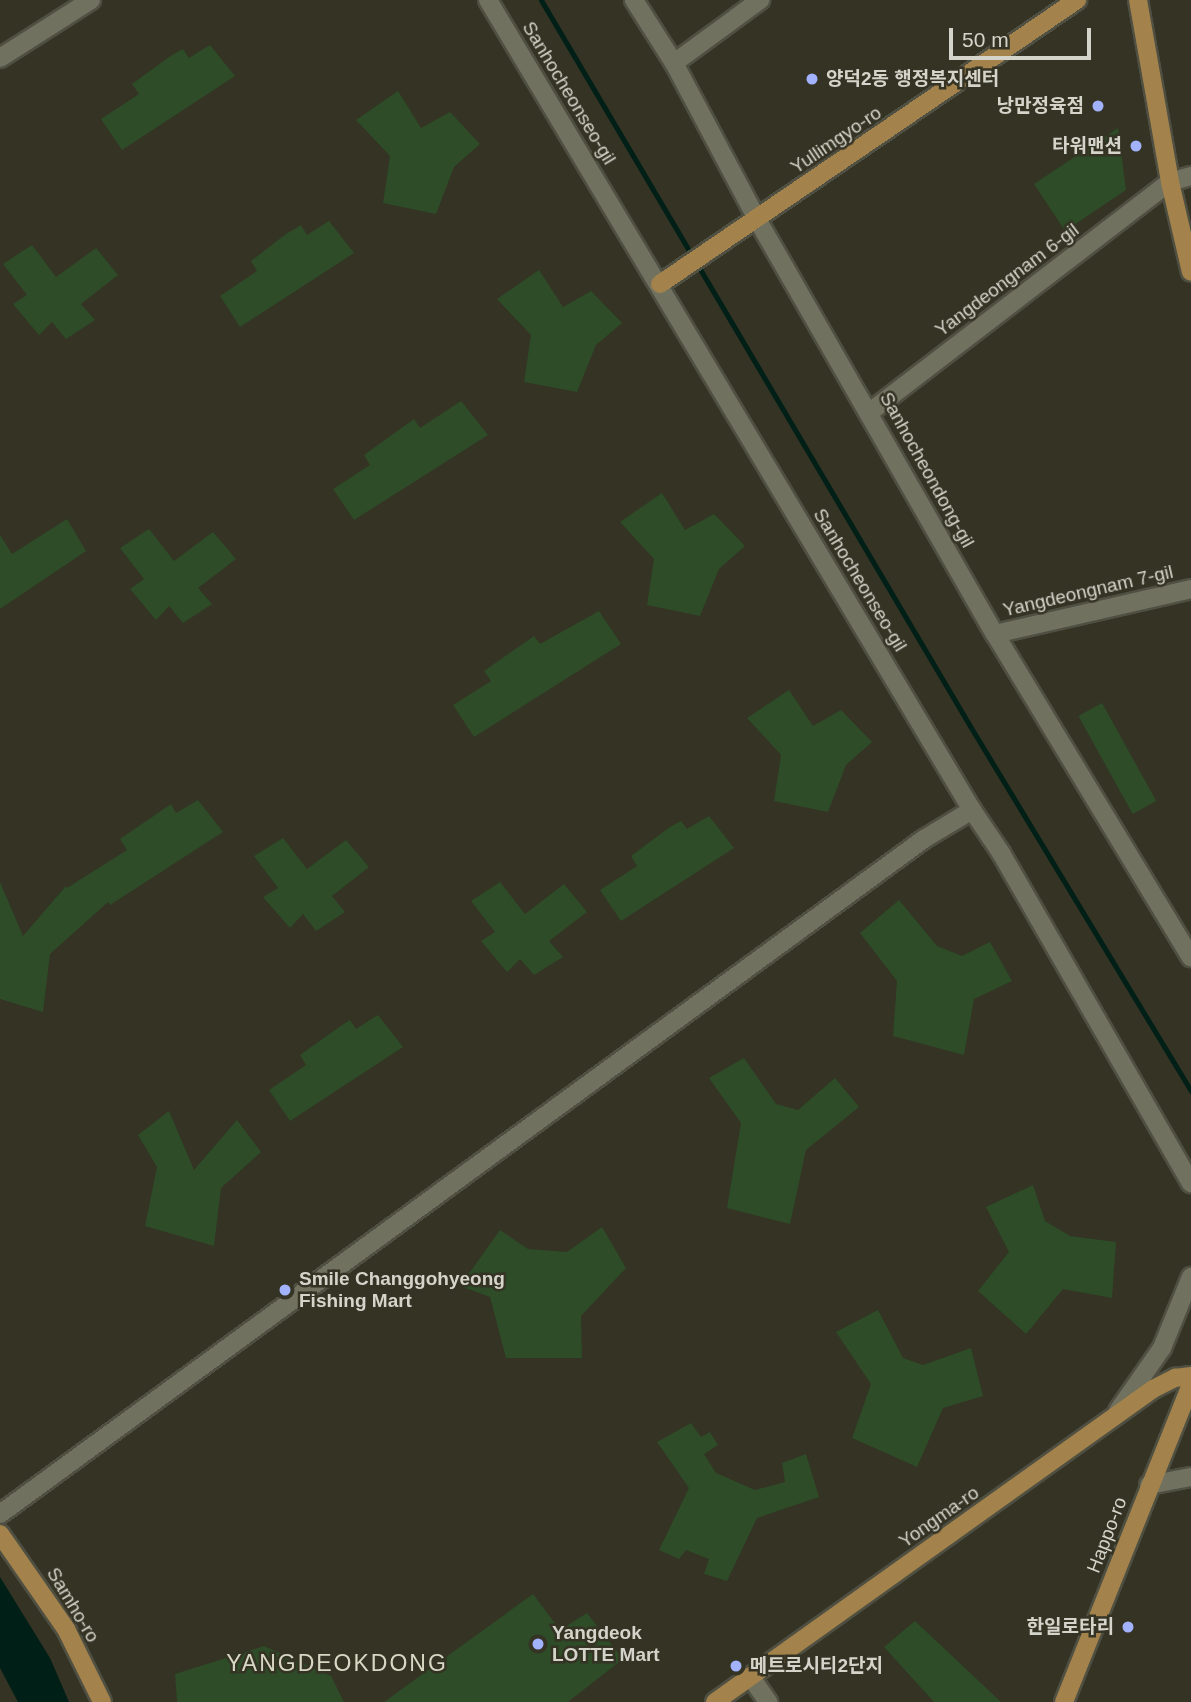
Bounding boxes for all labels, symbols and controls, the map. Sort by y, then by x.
scale bar [953,14,1095,58]
street label: Sanhocheonseo-gil [517,17,621,169]
text: 50 m [962,28,1009,51]
place label: 양덕2동 행정복지센터 [826,68,999,90]
marker: 양덕2동 행정복지센터 [804,71,820,87]
place label: 낭만정육점 [997,95,1084,117]
marker: 낭만정육점 [1090,98,1106,114]
street label: Yullimgyo-ro [786,101,886,179]
place label: 타워맨션 [1052,135,1122,157]
marker: 타워맨션 [1128,138,1144,154]
street label: Yangdeongnam 6-gil [931,219,1083,341]
street label: Sanhocheondong-gil [875,388,979,552]
street label: Sanhocheonseo-gil [808,504,912,656]
street label: Yangdeongnam 7-gil [1001,560,1175,622]
place label: Smile Changgohyeong Fishing Mart [299,1268,505,1312]
marker: Smile Changgohyeong Fishing Mart [277,1282,293,1298]
street label: Yongma-ro [895,1481,983,1553]
street label: Happo-ro [1082,1494,1132,1576]
street label: Samho-ro [42,1563,104,1647]
place label: 한일로타리 [1027,1616,1114,1638]
marker: 한일로타리 [1120,1619,1136,1635]
place label: Yangdeok LOTTE Mart [552,1622,660,1666]
marker: Yangdeok LOTTE Mart [530,1636,546,1652]
district label: YANGDEOKDONG [228,1649,446,1677]
place label: 메트로시티2단지 [750,1655,883,1677]
marker: 메트로시티2단지 [728,1658,744,1674]

